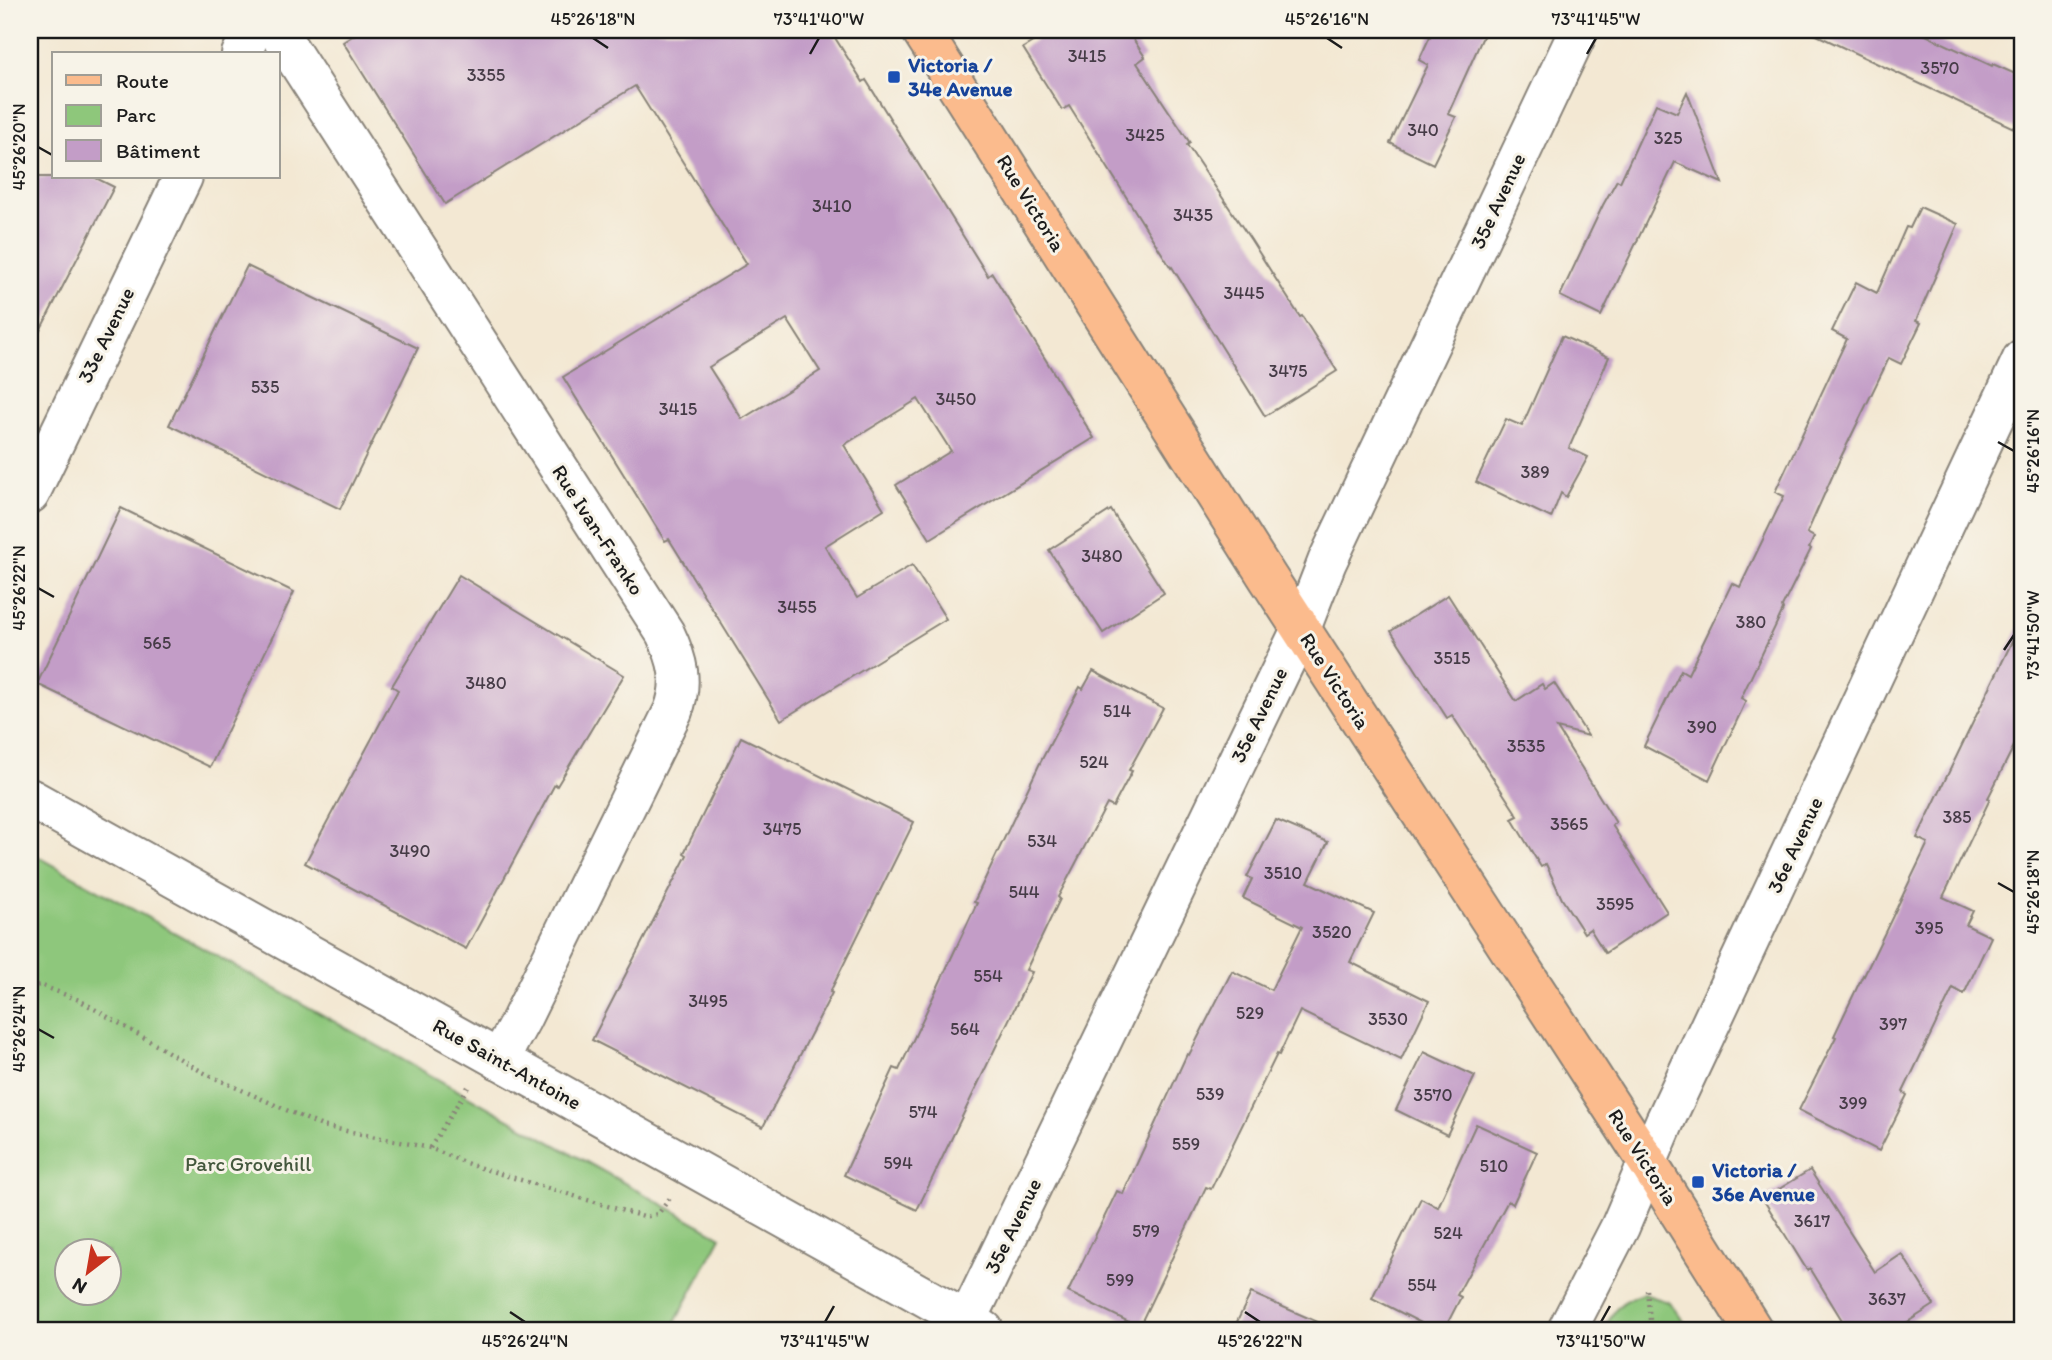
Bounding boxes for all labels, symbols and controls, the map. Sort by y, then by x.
text: 45°26'18"N [551,8,635,30]
text: 73°41'40"W [774,8,864,30]
text: 45°26'16"N [1285,8,1369,30]
text: 73°41'45"W [1552,8,1640,30]
house number: 3415 [1068,45,1106,67]
legend [52,52,280,178]
place label: Victoria / 34e Avenue [908,52,1013,101]
house number: 3570 [1920,57,1960,79]
house number: 3355 [467,64,505,86]
text: Route [116,68,169,93]
marker: Victoria / 34e Avenue [886,69,902,85]
text: Parc [116,102,156,127]
text: 45°26'20"N [8,103,30,191]
house number: 340 [1407,119,1439,141]
house number: 3425 [1125,124,1165,146]
house number: 325 [1654,127,1682,149]
text: Bâtiment [116,138,200,163]
street label: 35e Avenue [1464,149,1531,253]
street label: Rue Victoria [992,150,1071,256]
house number: 3410 [812,195,852,217]
house number: 3435 [1173,204,1213,226]
house number: 3445 [1224,282,1264,304]
street label: 33e Avenue [72,283,139,387]
house number: 3475 [1268,360,1308,382]
house number: 535 [251,376,279,398]
house number: 3450 [935,388,977,410]
house number: 3415 [659,398,697,420]
text: 45°26'16"N [2022,409,2044,493]
street label: Rue Ivan-Franko [547,460,650,600]
house number: 389 [1520,461,1550,483]
text: 45°26'22"N [8,545,30,631]
house number: 3480 [1081,545,1123,567]
text: 73°41'50"W [2022,590,2044,680]
house number: 3455 [777,596,817,618]
house number: 380 [1736,611,1766,633]
street label: Rue Victoria [1295,628,1376,734]
house number: 565 [143,632,171,654]
house number: 3515 [1433,647,1471,669]
street label: 35e Avenue [1225,663,1292,767]
house number: 3480 [465,672,507,694]
house number: 514 [1103,700,1131,722]
house number: 390 [1687,716,1717,738]
house number: 3535 [1507,735,1545,757]
house number: 524 [1079,751,1109,773]
street label: 36e Avenue [1761,793,1828,897]
house number: 385 [1942,806,1972,828]
house number: 3565 [1550,813,1588,835]
house number: 3475 [762,818,802,840]
house number: 534 [1027,830,1057,852]
house number: 3490 [389,840,431,862]
text: 45°26'18"N [2022,850,2044,934]
house number: 3510 [1264,862,1302,884]
house number: 544 [1008,881,1040,903]
house number: 3595 [1596,893,1634,915]
house number: 395 [1915,917,1943,939]
house number: 3520 [1312,921,1352,943]
house number: 554 [973,965,1003,987]
text: 45°26'24"N [8,986,30,1072]
house number: 3495 [688,990,728,1012]
house number: 529 [1236,1002,1264,1024]
house number: 3530 [1368,1008,1408,1030]
street label: Rue Saint-Antoine [429,1012,586,1115]
house number: 397 [1879,1013,1907,1035]
house number: 564 [950,1018,980,1040]
house number: 539 [1196,1083,1224,1105]
house number: 3570 [1413,1084,1453,1106]
house number: 399 [1839,1092,1867,1114]
house number: 574 [908,1101,938,1123]
street label: Rue Victoria [1603,1104,1684,1210]
house number: 559 [1172,1133,1200,1155]
park label: Parc Grovehill [185,1151,311,1176]
house number: 594 [883,1152,913,1174]
house number: 510 [1480,1155,1508,1177]
place label: Victoria / 36e Avenue [1712,1157,1815,1206]
street label: 35e Avenue [979,1174,1046,1278]
marker: Victoria / 36e Avenue [1690,1174,1706,1190]
house number: 3617 [1794,1210,1830,1232]
house number: 579 [1132,1220,1160,1242]
house number: 524 [1433,1222,1463,1244]
north arrow [52,1238,122,1308]
house number: 599 [1106,1269,1134,1291]
text: N [68,1273,91,1299]
house number: 554 [1407,1274,1437,1296]
house number: 3637 [1868,1288,1906,1310]
text: 45°26'24"N [482,1330,568,1352]
text: 73°41'45"W [781,1330,869,1352]
text: 45°26'22"N [1217,1330,1303,1352]
text: 73°41'50"W [1556,1330,1646,1352]

